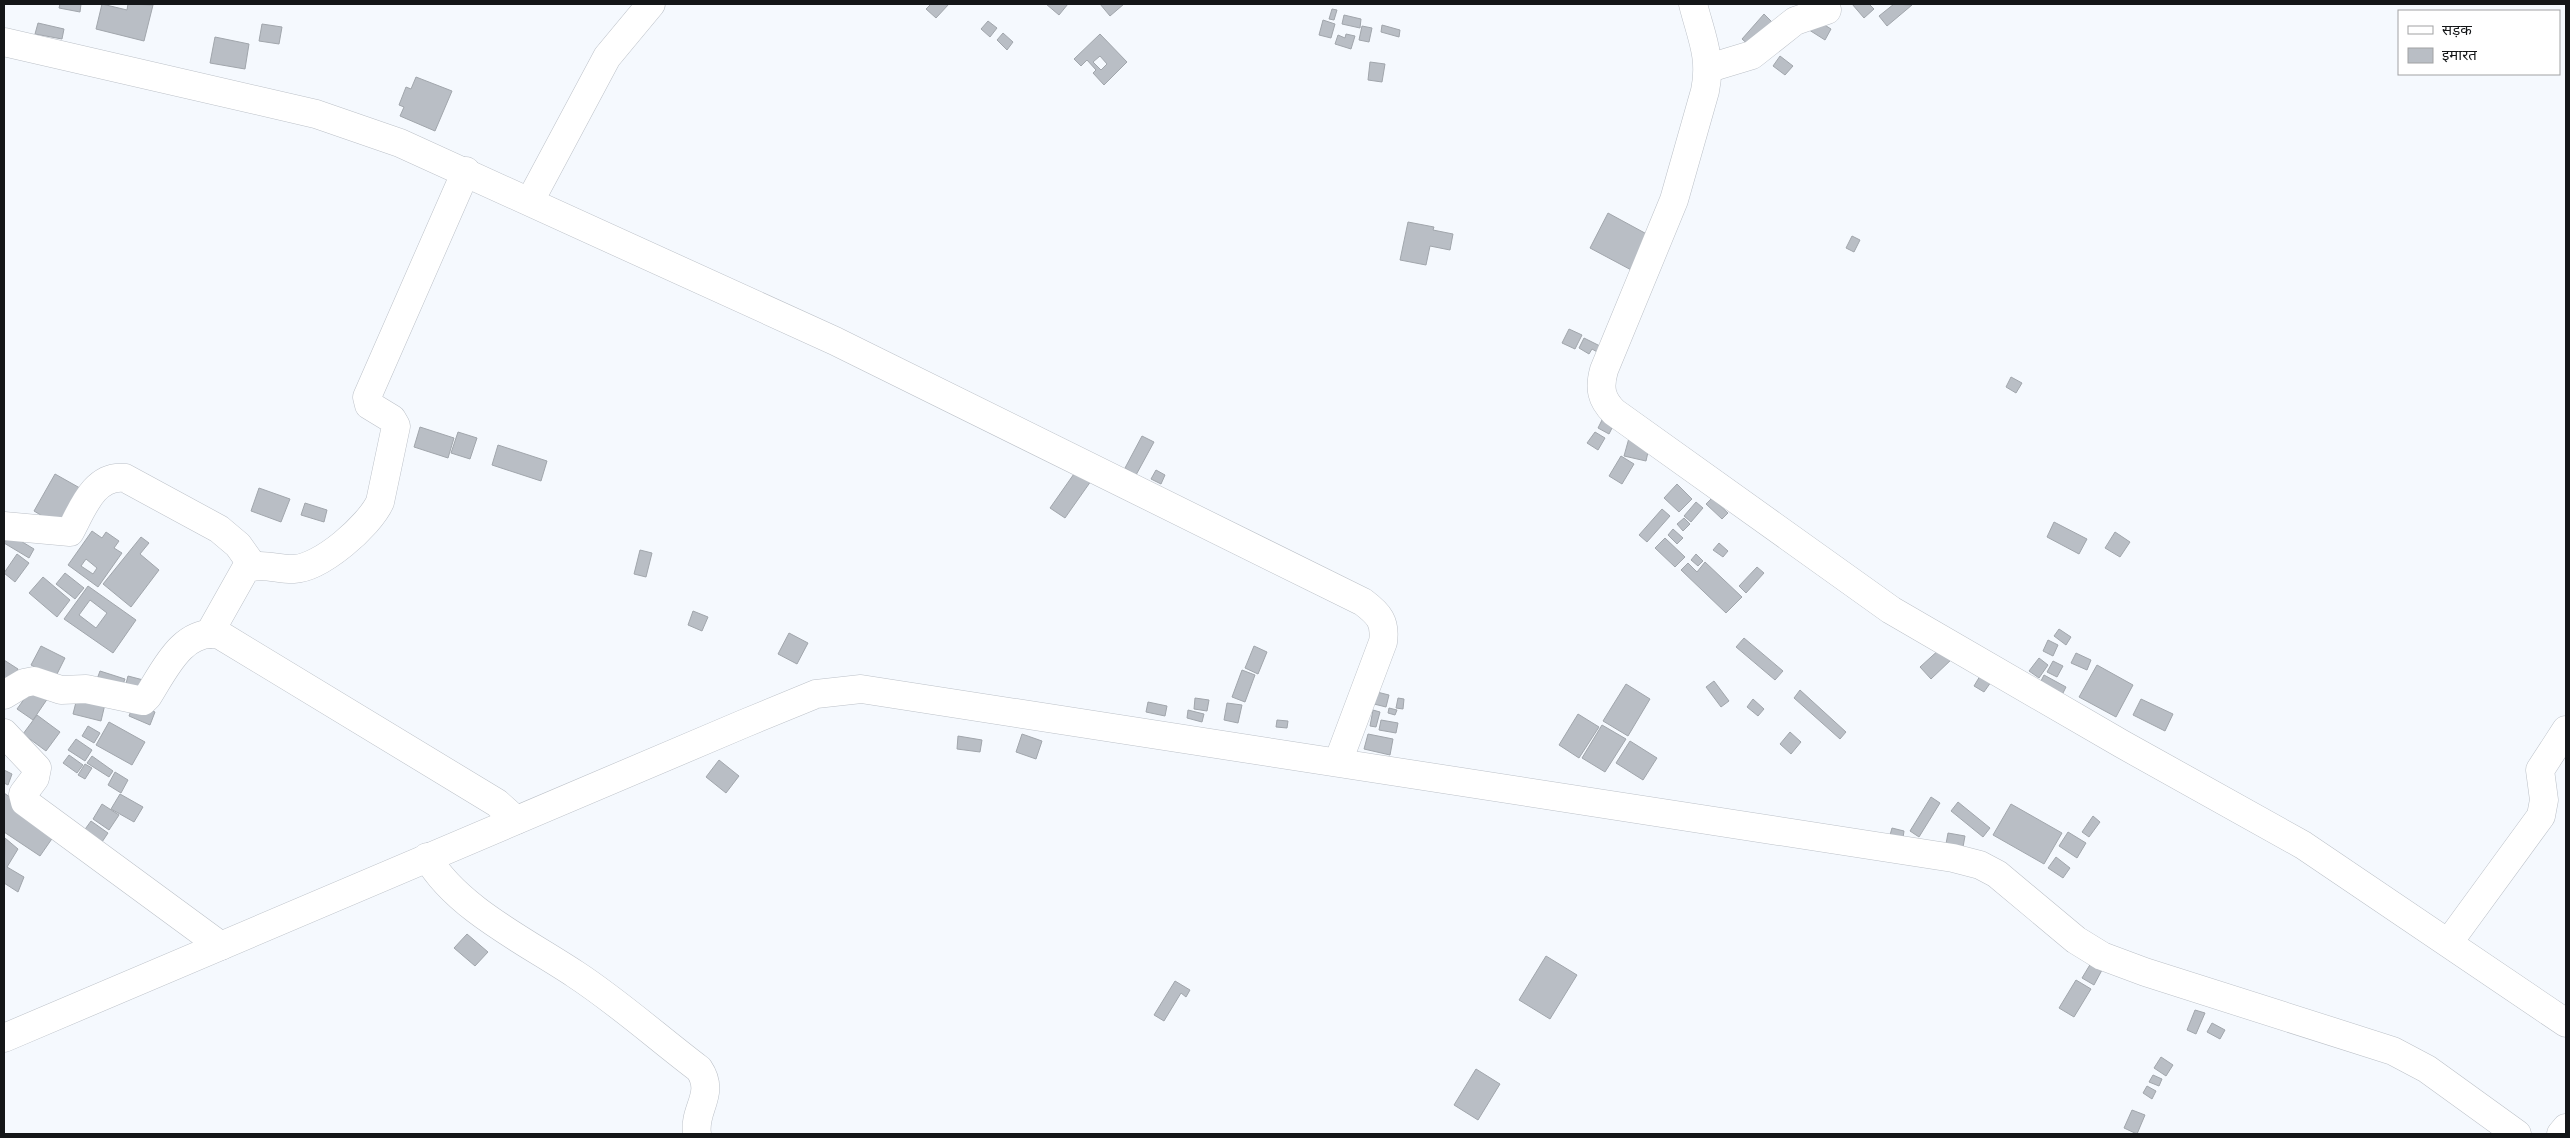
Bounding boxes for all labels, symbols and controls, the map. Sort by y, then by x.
legend [2398,10,2560,75]
text: सड़क [2442,19,2472,39]
text: इमारत [2442,44,2477,64]

